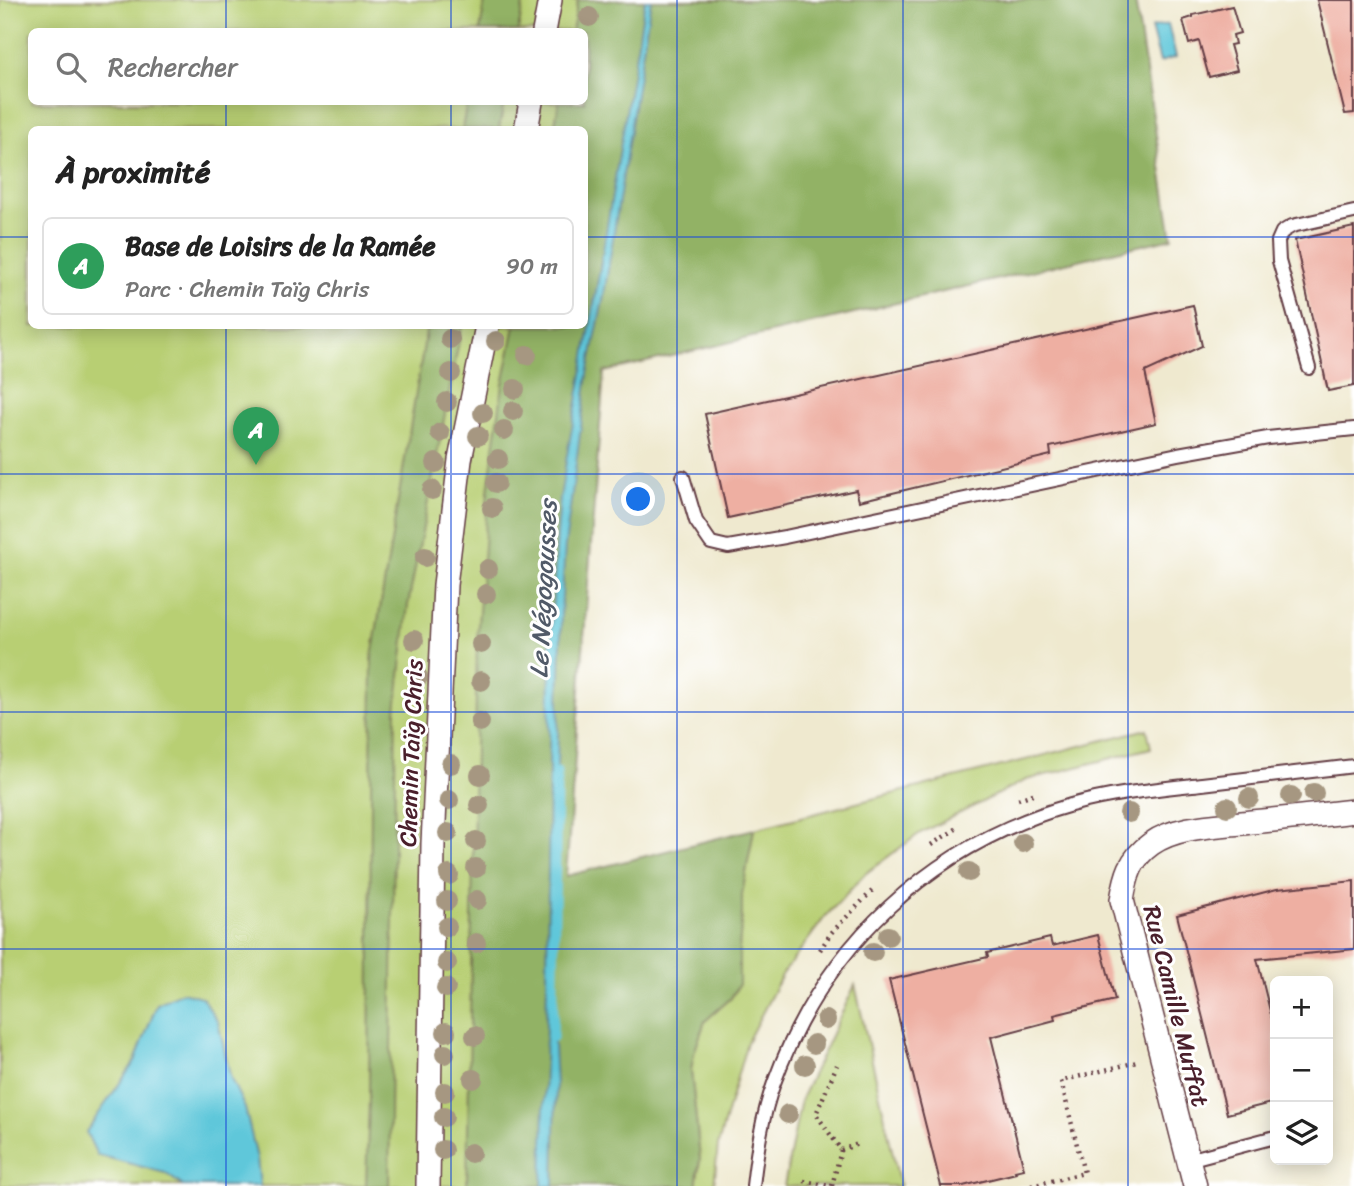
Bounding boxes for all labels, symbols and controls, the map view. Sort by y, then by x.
search box [28,28,588,105]
text: Rechercher [108,44,238,90]
icon: search [52,48,90,86]
text: À proximité [56,145,210,199]
text: Base de Loisirs de la Ramée [125,223,436,269]
text: A [73,246,89,287]
text: 90 m [506,246,558,287]
text: Parc · Chemin Taïg Chris [125,269,369,310]
pin: A [233,407,279,465]
your location [621,482,655,516]
water label: Le Négogousses [515,496,571,679]
street label: Chemin Taïg Chris [387,658,435,847]
street label: Rue Camille Muffat [1131,901,1221,1111]
map controls [1270,976,1333,1165]
button: + [1270,976,1333,1039]
button: − [1270,1039,1333,1102]
button: layers [1270,1102,1333,1165]

